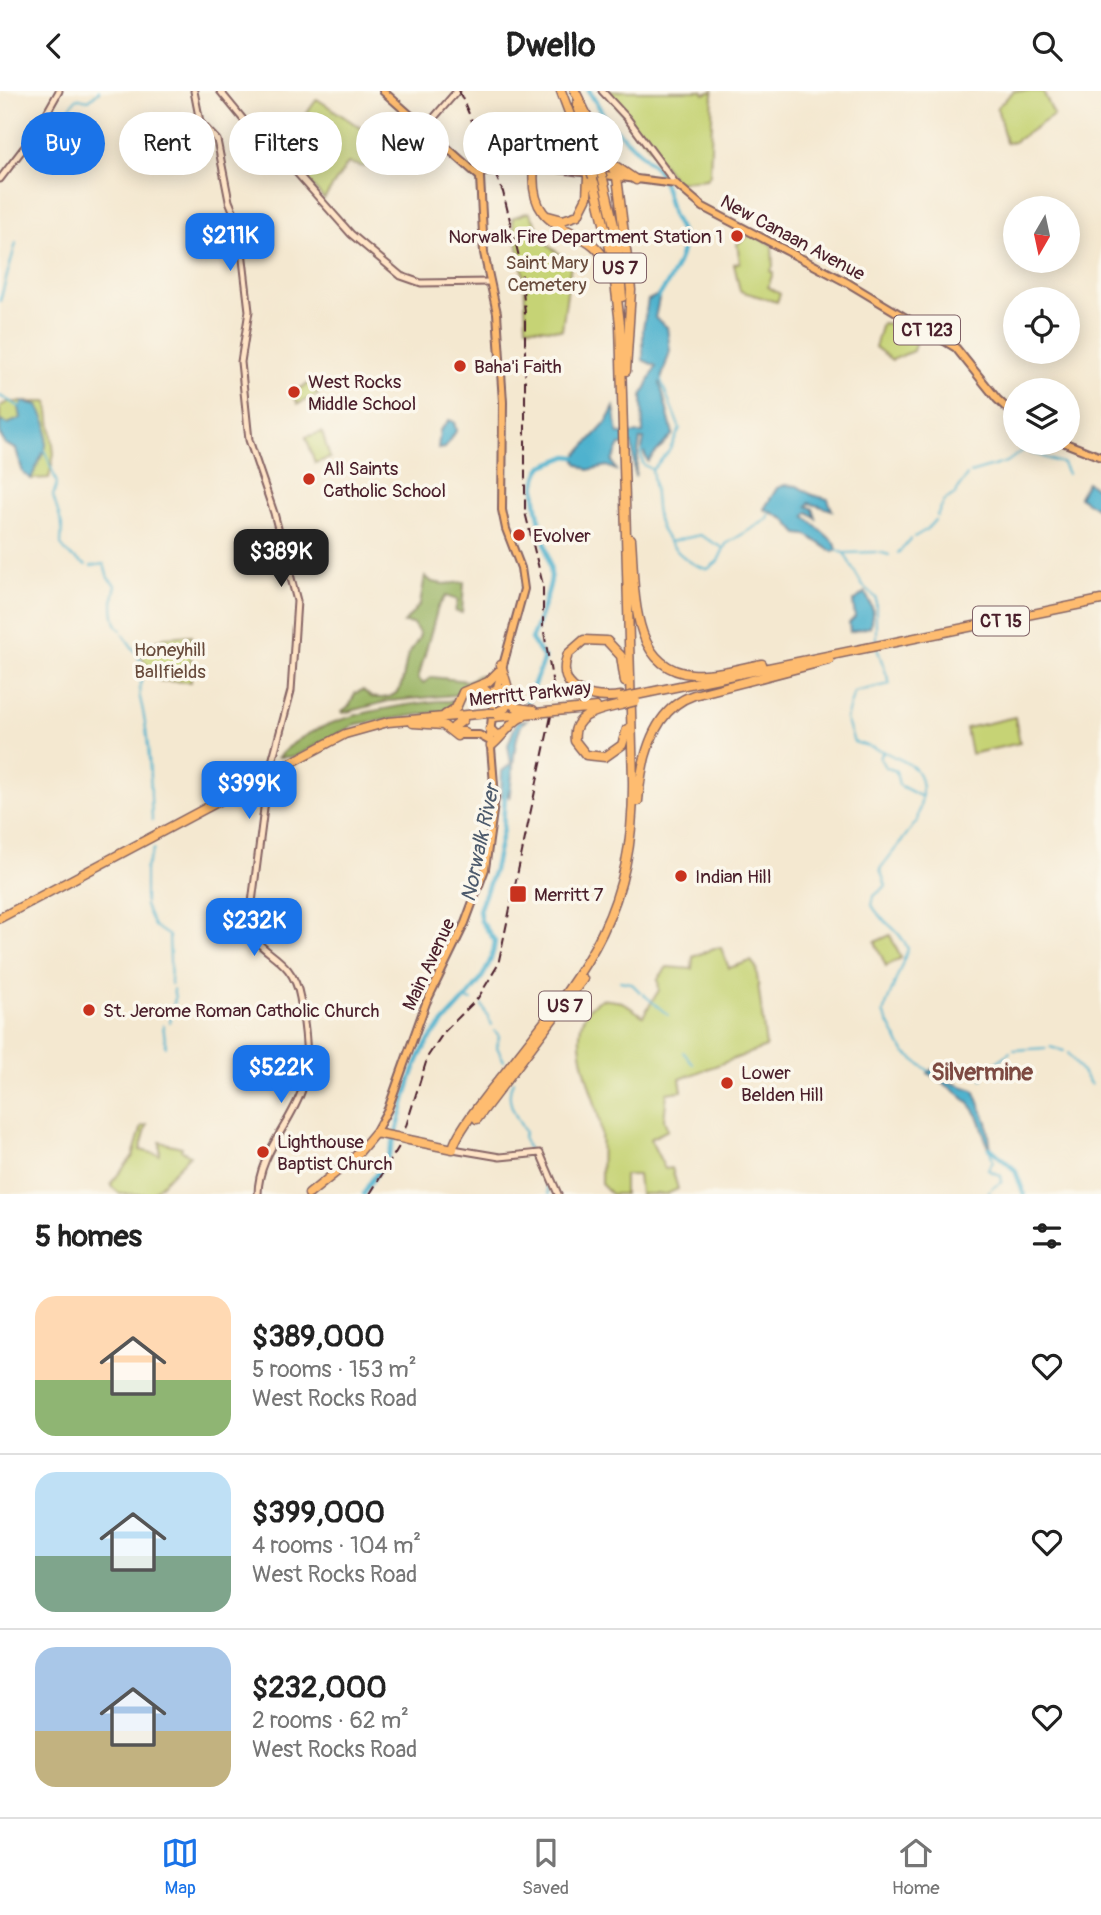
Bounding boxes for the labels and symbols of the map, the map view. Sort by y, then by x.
street label: New Canaan Avenue [716,190,869,286]
north arrow [1003,196,1080,273]
pin: $211K [181,213,279,273]
place label: Norwalk Fire Department Station 1 [448,225,723,249]
marker: Norwalk Fire Department Station 1 [729,228,745,244]
park label: Saint Mary Cemetery [506,251,588,297]
road number: US 7 [594,253,646,283]
road number: CT 123 [894,316,960,345]
place label: Baha'i Faith [474,355,562,379]
marker: Baha'i Faith [452,358,468,374]
place label: West Rocks Middle School [308,370,416,416]
marker: West Rocks Middle School [286,384,302,400]
place label: All Saints Catholic School [323,457,446,503]
marker: All Saints Catholic School [301,471,317,487]
place label: Evolver [533,524,591,548]
marker: Evolver [511,527,527,543]
pin: $389K [232,529,330,589]
road number: CT 15 [973,607,1029,635]
park label: Honeyhill Ballfields [134,638,206,684]
street label: Merritt Parkway [468,676,592,712]
pin: $399K [200,761,298,821]
water label: Norwalk River [455,780,507,904]
place label: Indian Hill [695,865,771,889]
marker: Indian Hill [673,868,689,884]
place label: Merritt 7 [534,883,603,907]
marker: Merritt 7 [508,884,528,904]
pin: $232K [205,899,303,958]
street label: Main Avenue [397,914,461,1014]
road number: US 7 [539,991,591,1021]
place label: St. Jerome Roman Catholic Church [103,999,380,1023]
marker: St. Jerome Roman Catholic Church [81,1002,97,1018]
pin: $522K [232,1045,330,1105]
district label: Silvermine [931,1058,1033,1087]
place label: Lower Belden Hill [741,1061,823,1107]
marker: Lower Belden Hill [719,1075,735,1091]
place label: Lighthouse Baptist Church [277,1130,392,1176]
marker: Lighthouse Baptist Church [255,1144,271,1160]

